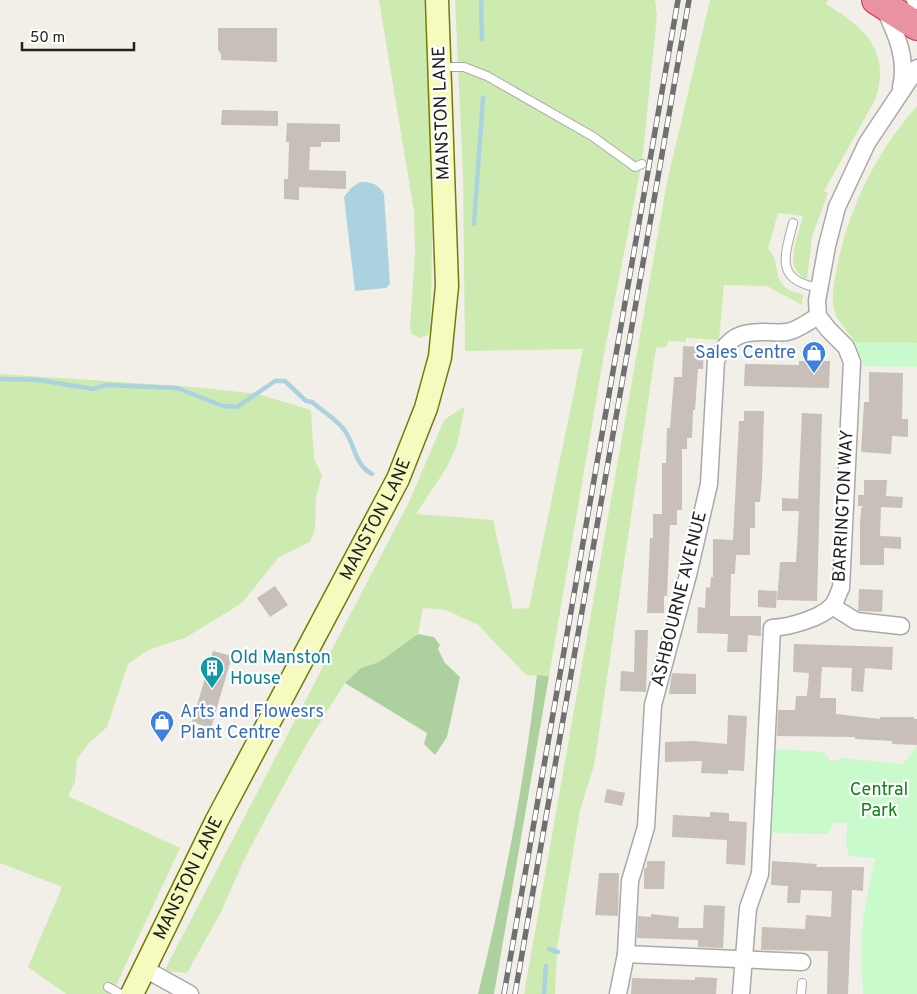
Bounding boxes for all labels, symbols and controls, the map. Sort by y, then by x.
scale bar [22,20,135,52]
text: 50 m [30,29,65,48]
street label: MANSTON LANE [428,45,456,181]
shop icon: Sales Centre [801,340,827,374]
place label: Sales Centre [695,342,796,365]
street label: BARRINGTON WAY [829,429,859,583]
street label: MANSTON LANE [335,455,417,584]
street label: ASHBOURNE AVENUE [647,509,713,689]
place label: Old Manston House [230,647,331,691]
building icon: Old Manston House [199,655,225,689]
place label: Arts and Flowesrs Plant Centre [180,701,324,745]
shop icon: Arts and Flowesrs Plant Centre [149,709,175,743]
park label: Central Park [850,779,908,823]
street label: MANSTON LANE [149,813,228,944]

